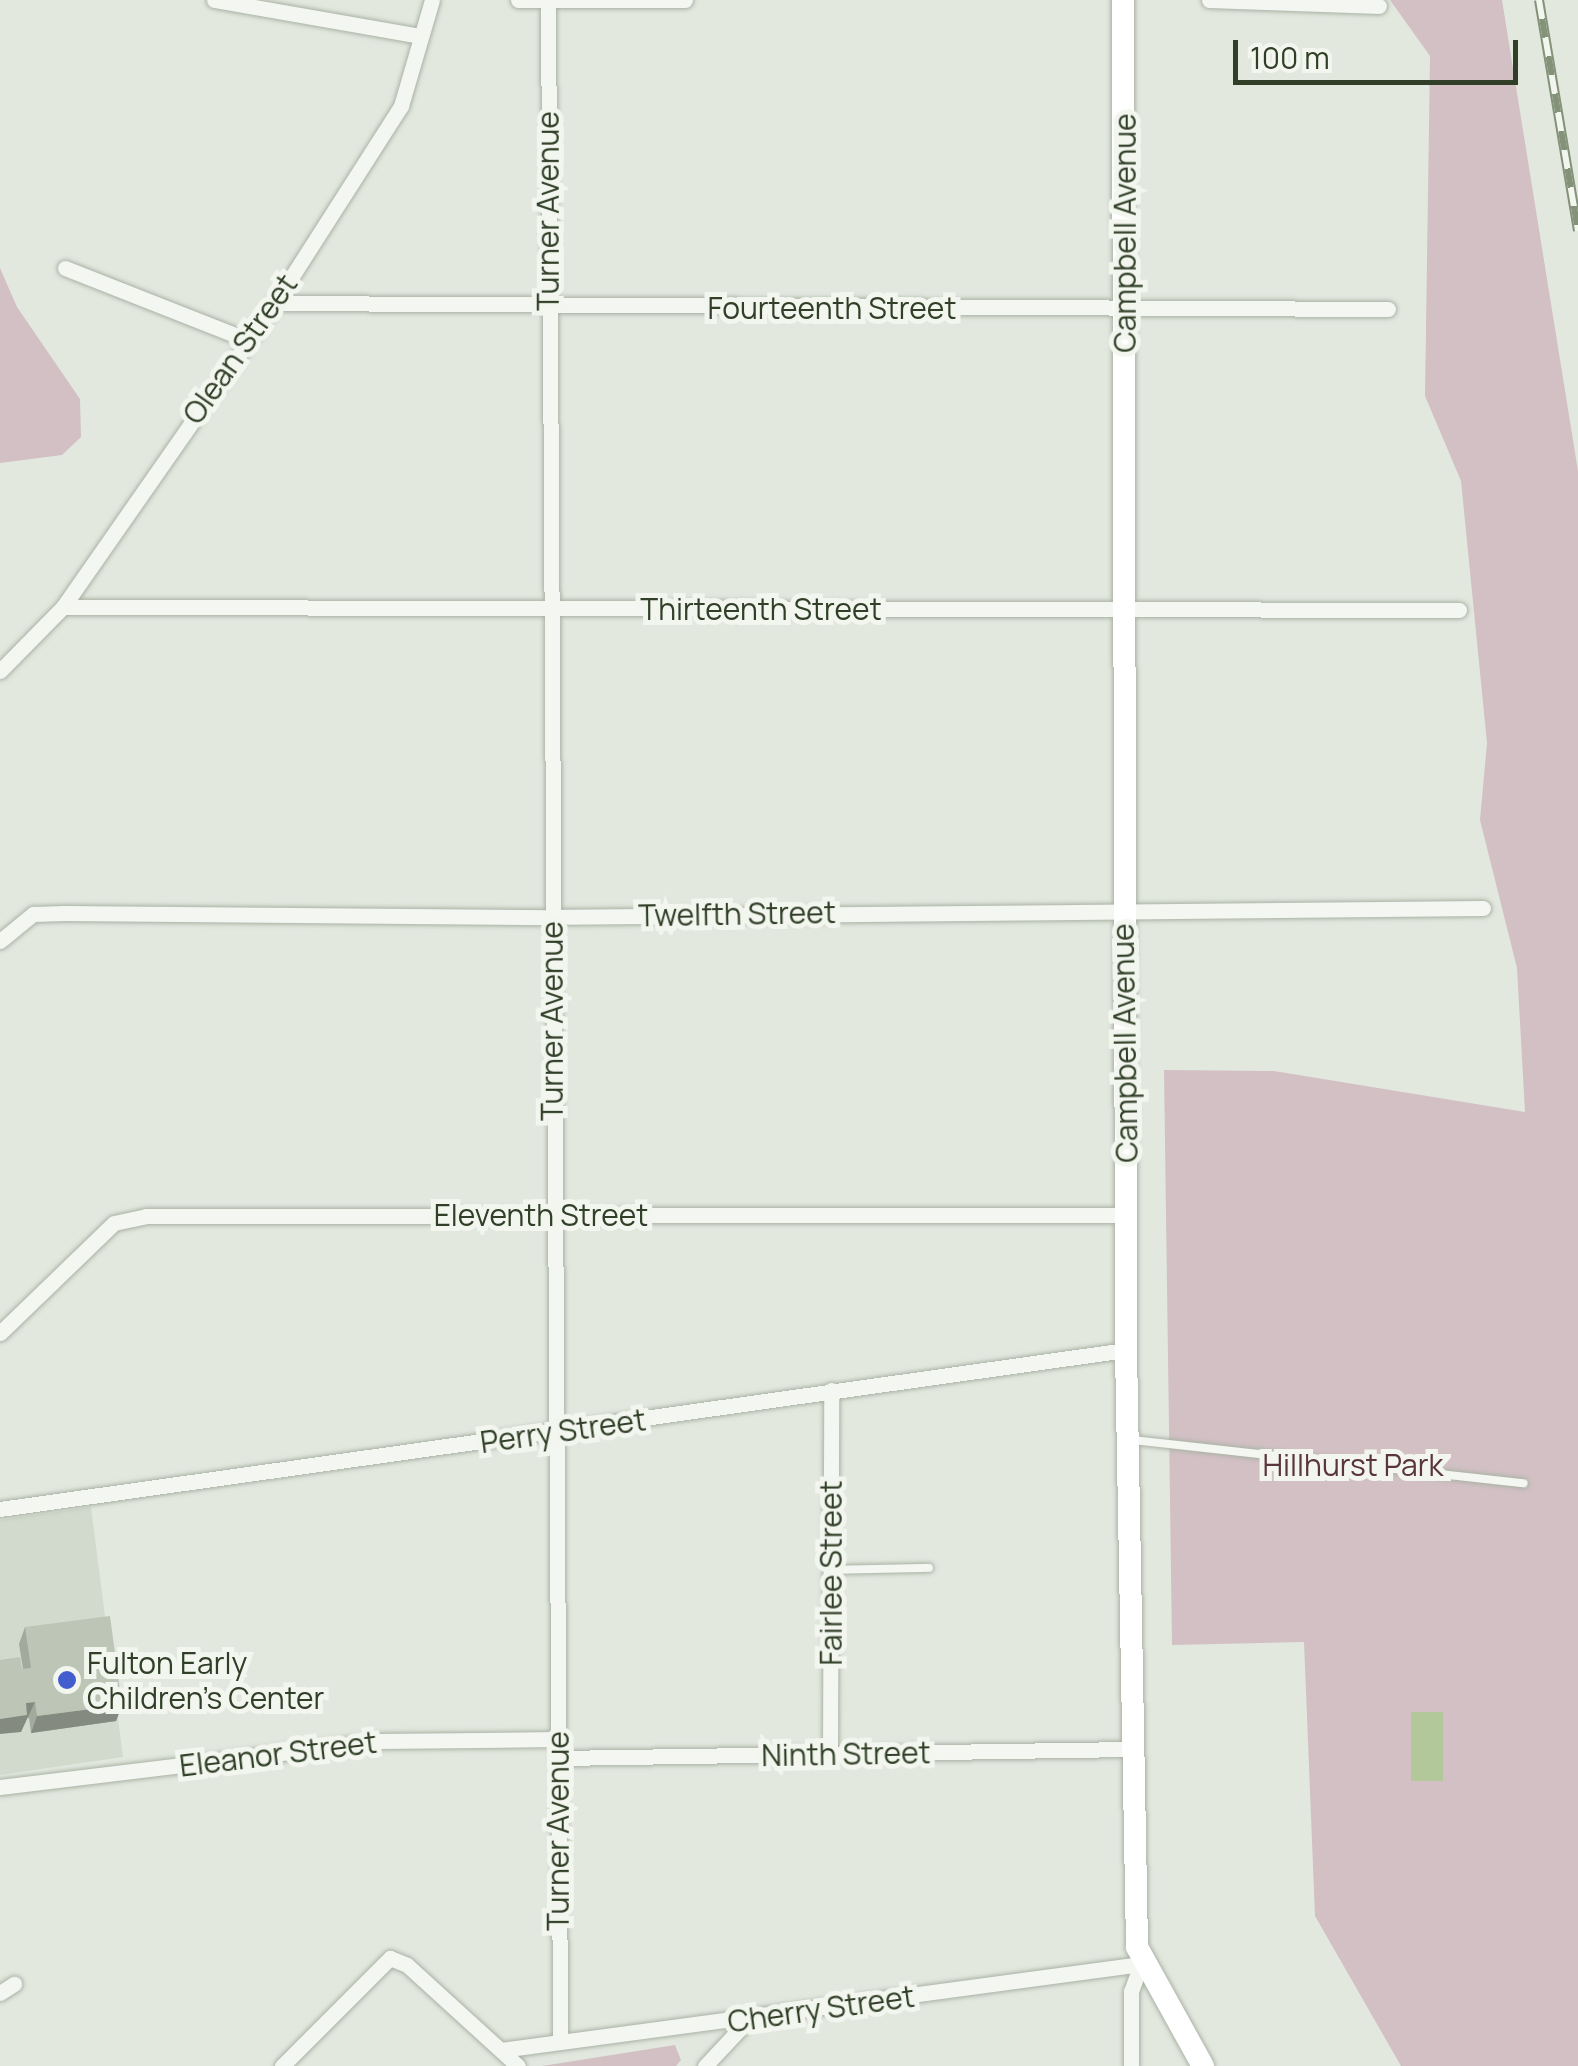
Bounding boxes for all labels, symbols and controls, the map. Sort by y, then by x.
scale bar [1238,20,1523,82]
text: 100 m [1250,37,1330,78]
street label: Turner Avenue [530,111,566,311]
street label: Campbell Avenue [1107,113,1143,353]
street label: Olean Street [175,267,305,431]
street label: Fourteenth Street [708,290,956,326]
street label: Thirteenth Street [640,591,882,627]
street label: Twelfth Street [638,894,836,934]
street label: Turner Avenue [534,921,570,1121]
street label: Campbell Avenue [1105,923,1145,1163]
street label: Eleventh Street [434,1197,648,1233]
street label: Perry Street [478,1402,648,1460]
park label: Hillhurst Park [1263,1447,1443,1483]
street label: Fairlee Street [813,1480,849,1666]
place label: Fulton Early Children's Center [87,1645,324,1716]
marker: Fulton Early Children's Center [56,1669,78,1691]
street label: Eleanor Street [177,1724,379,1784]
street label: Turner Avenue [540,1731,576,1931]
street label: Ninth Street [761,1735,931,1773]
street label: Cherry Street [725,1978,917,2040]

